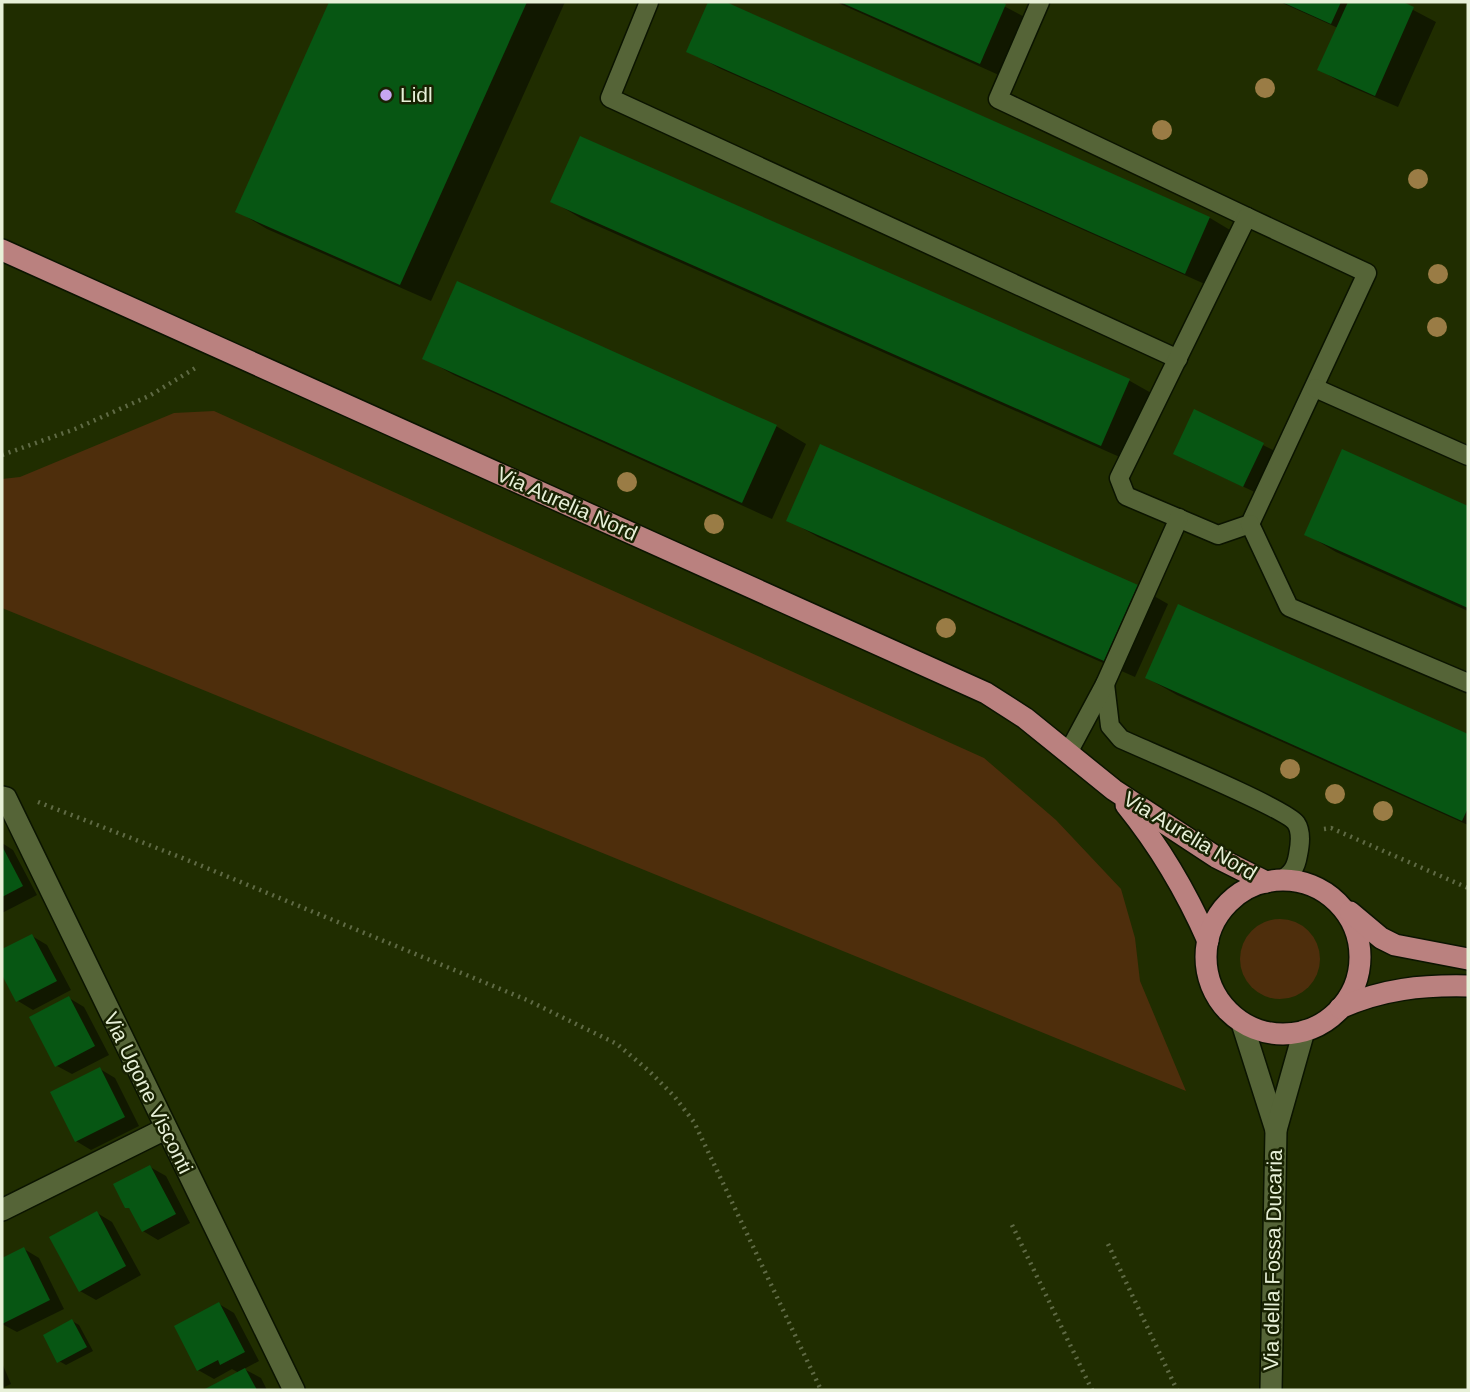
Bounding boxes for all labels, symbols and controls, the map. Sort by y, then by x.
place label: Lidl [400,83,433,106]
marker: Lidl [378,87,394,103]
street label: Via Aurelia Nord [493,462,641,545]
street label: Via Aurelia Nord [1119,787,1261,884]
street label: Via Ugone Visconti [99,1008,198,1177]
street label: Via della Fossa Ducaria [1259,1149,1286,1371]

